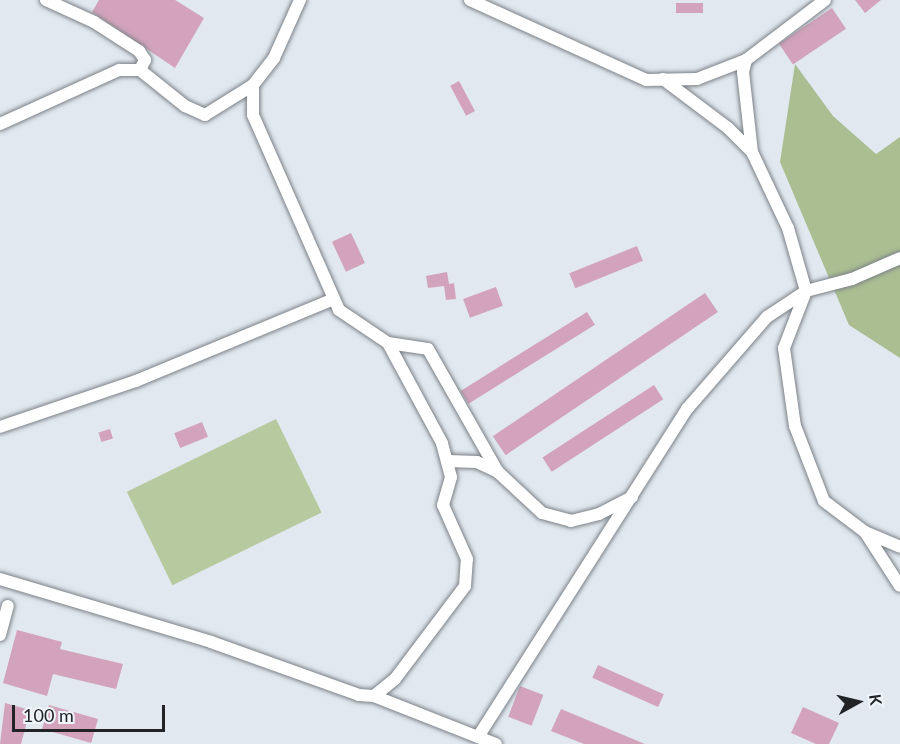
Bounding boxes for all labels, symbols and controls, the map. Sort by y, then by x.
north arrow [828,672,888,732]
scale bar [15,693,168,731]
text: K [866,693,886,706]
text: 100 m [23,704,74,726]

